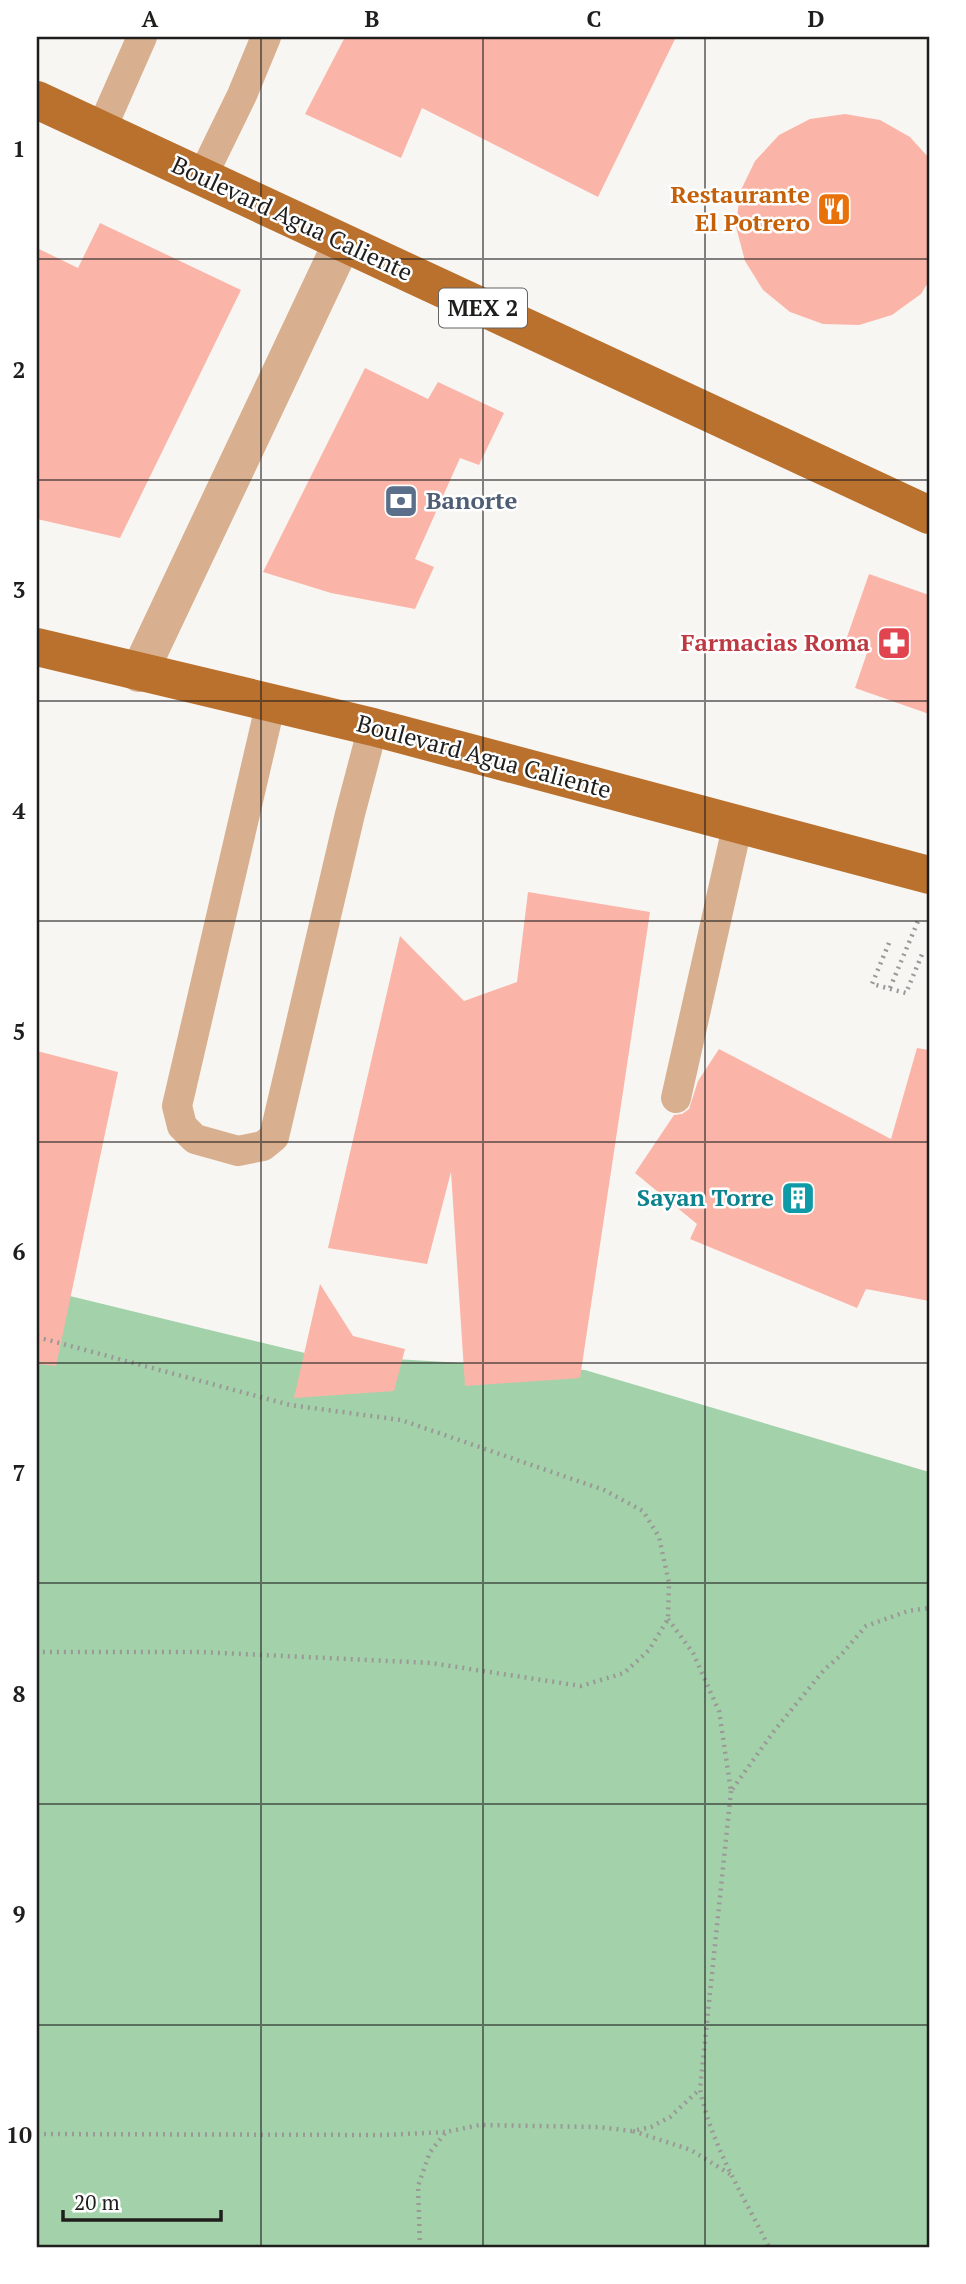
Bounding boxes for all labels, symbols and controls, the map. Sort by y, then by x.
text: A [142,3,159,34]
text: B [365,3,380,34]
text: C [587,3,602,34]
text: D [808,3,825,34]
text: 1 [13,133,26,164]
street label: Boulevard Agua Caliente [167,148,418,288]
place label: Restaurante El Potrero [671,178,810,238]
restaurant icon: Restaurante El Potrero [815,190,853,228]
road number: MEX 2 [439,288,527,328]
text: 2 [13,354,26,385]
bank icon: Banorte [382,482,420,520]
place label: Banorte [426,484,518,516]
text: 3 [13,574,26,605]
pharmacy icon: Farmacias Roma [875,624,913,662]
place label: Farmacias Roma [681,626,871,658]
street label: Boulevard Agua Caliente [354,707,615,805]
text: 4 [13,795,26,826]
text: 5 [13,1016,26,1047]
building icon: Sayan Torre [779,1179,817,1217]
place label: Sayan Torre [637,1181,774,1213]
text: 6 [13,1236,26,1267]
text: 7 [13,1457,26,1488]
text: 8 [13,1678,26,1709]
text: 9 [13,1898,26,1929]
text: 10 [6,2119,32,2150]
scale bar [63,2179,220,2223]
text: 20 m [74,2188,120,2216]

